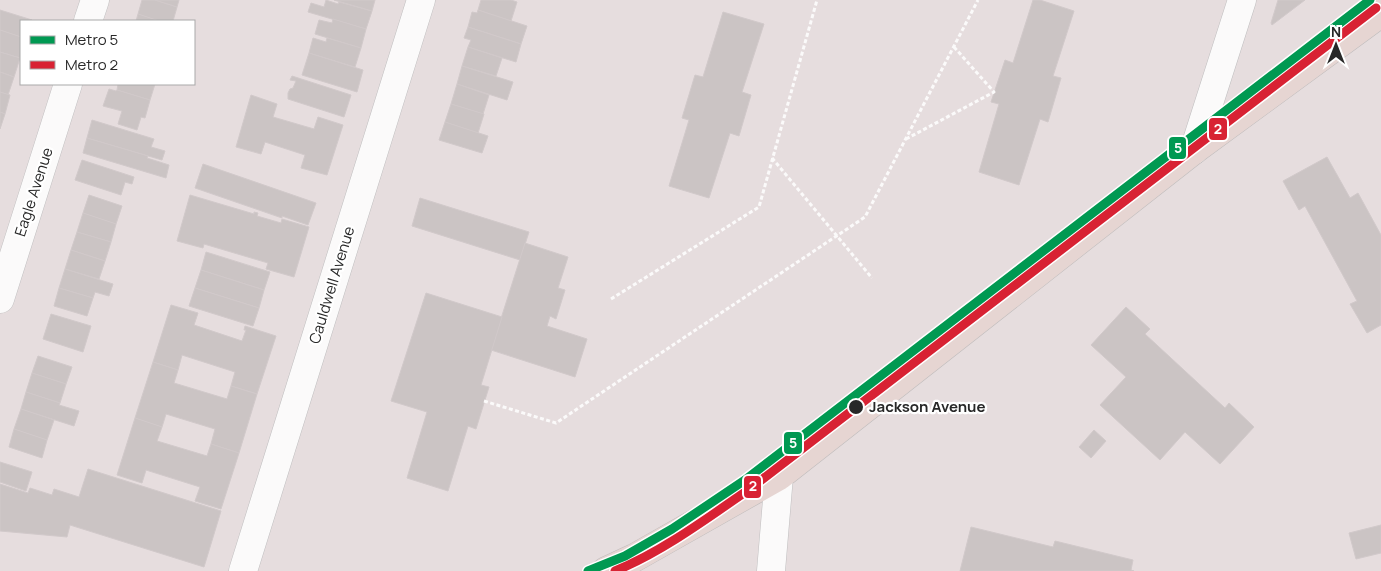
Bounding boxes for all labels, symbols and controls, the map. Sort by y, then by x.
legend [20,20,195,85]
north arrow [1311,20,1361,70]
text: N [1331,22,1341,41]
text: Metro 5 [65,29,118,50]
text: Metro 2 [65,54,118,75]
line badge: 2 [1208,117,1228,141]
text: 2 [1214,119,1222,138]
line badge: 5 [1168,136,1187,160]
text: 5 [1174,138,1182,157]
street label: Eagle Avenue [9,144,58,239]
street label: Cauldwell Avenue [304,223,359,346]
place label: Jackson Avenue [869,396,986,417]
marker: Jackson Avenue [847,398,865,416]
line badge: 5 [783,431,803,455]
text: 5 [789,433,797,452]
line badge: 2 [743,475,762,499]
text: 2 [749,476,757,495]

